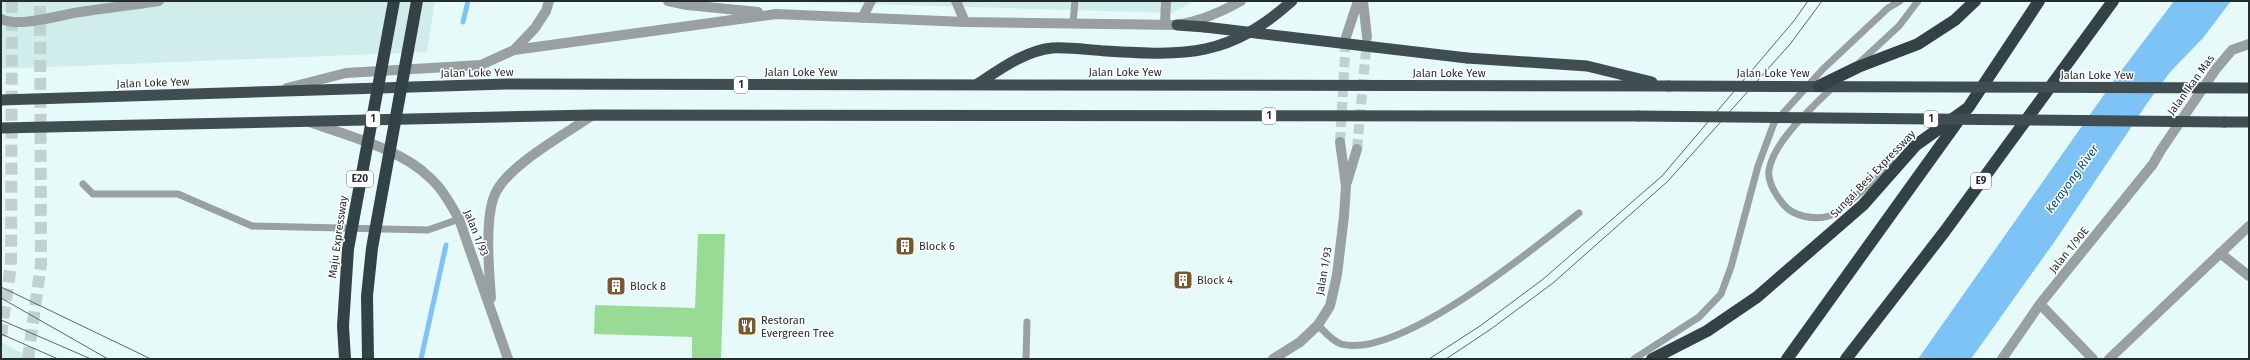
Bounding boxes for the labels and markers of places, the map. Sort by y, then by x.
building icon: Block 6 [894,235,916,257]
place label: Block 6 [919,240,955,253]
building icon: Block 4 [1172,269,1194,291]
place label: Block 4 [1197,274,1233,287]
building icon: Block 8 [605,275,627,297]
place label: Block 8 [630,280,666,293]
place label: Restoran Evergreen Tree [761,314,834,340]
restaurant icon: Restoran Evergreen Tree [736,315,758,337]

